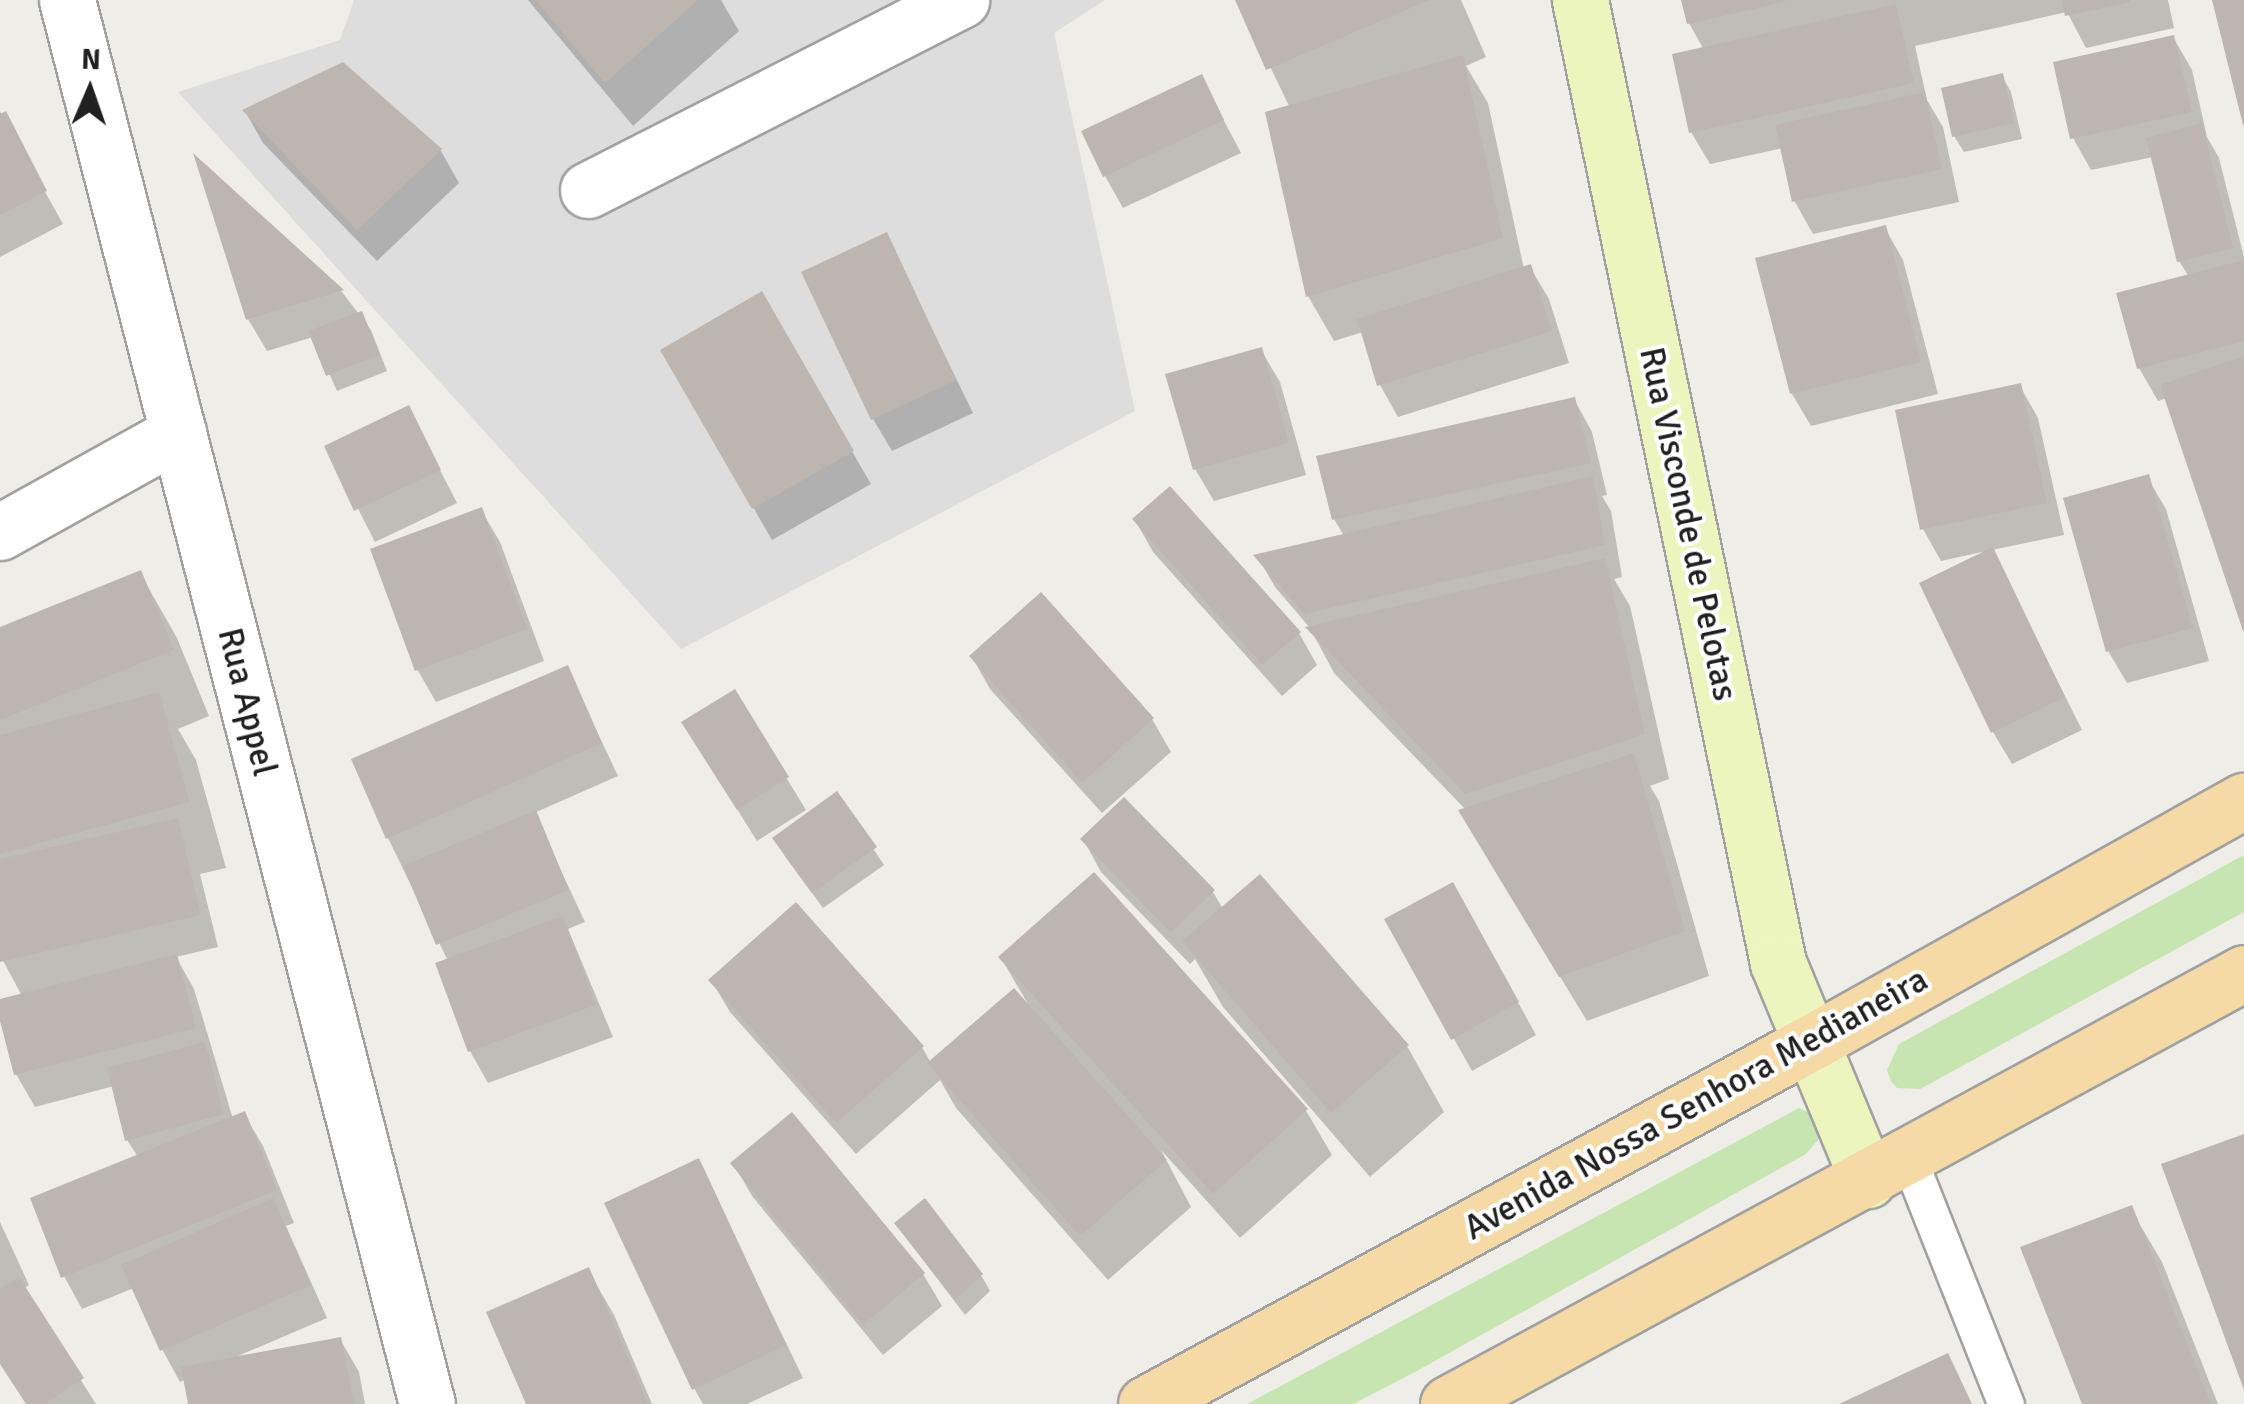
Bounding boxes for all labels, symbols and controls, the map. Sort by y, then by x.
north arrow [40,40,140,140]
text: N [81,43,101,77]
street label: Rua Visconde de Pelotas [1630,343,1746,705]
street label: Rua Appel [208,624,286,780]
street label: Avenida Nossa Senhora Medianeira [1457,959,1935,1249]

